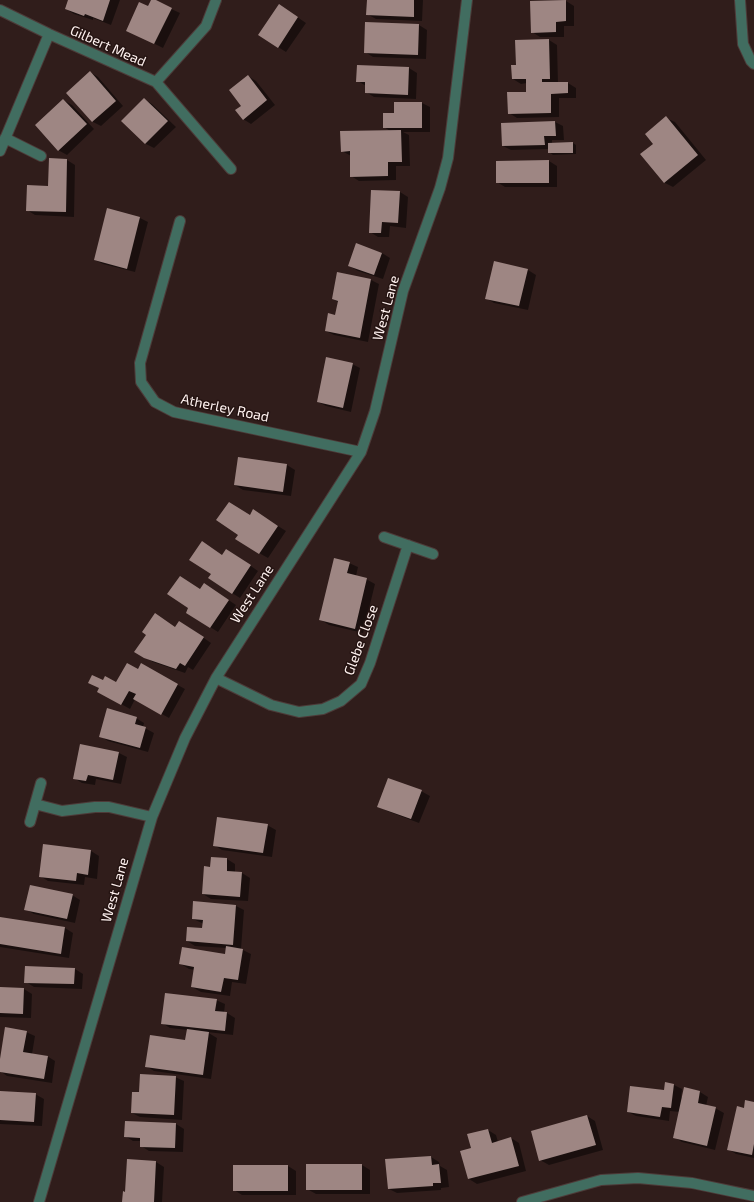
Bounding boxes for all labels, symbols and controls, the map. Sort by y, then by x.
street label: Gilbert Mead [67,22,149,70]
street label: West Lane [369,274,403,342]
street label: Atherley Road [179,390,271,426]
street label: West Lane [227,561,277,627]
street label: Glebe Close [340,602,382,678]
street label: West Lane [98,856,132,924]

